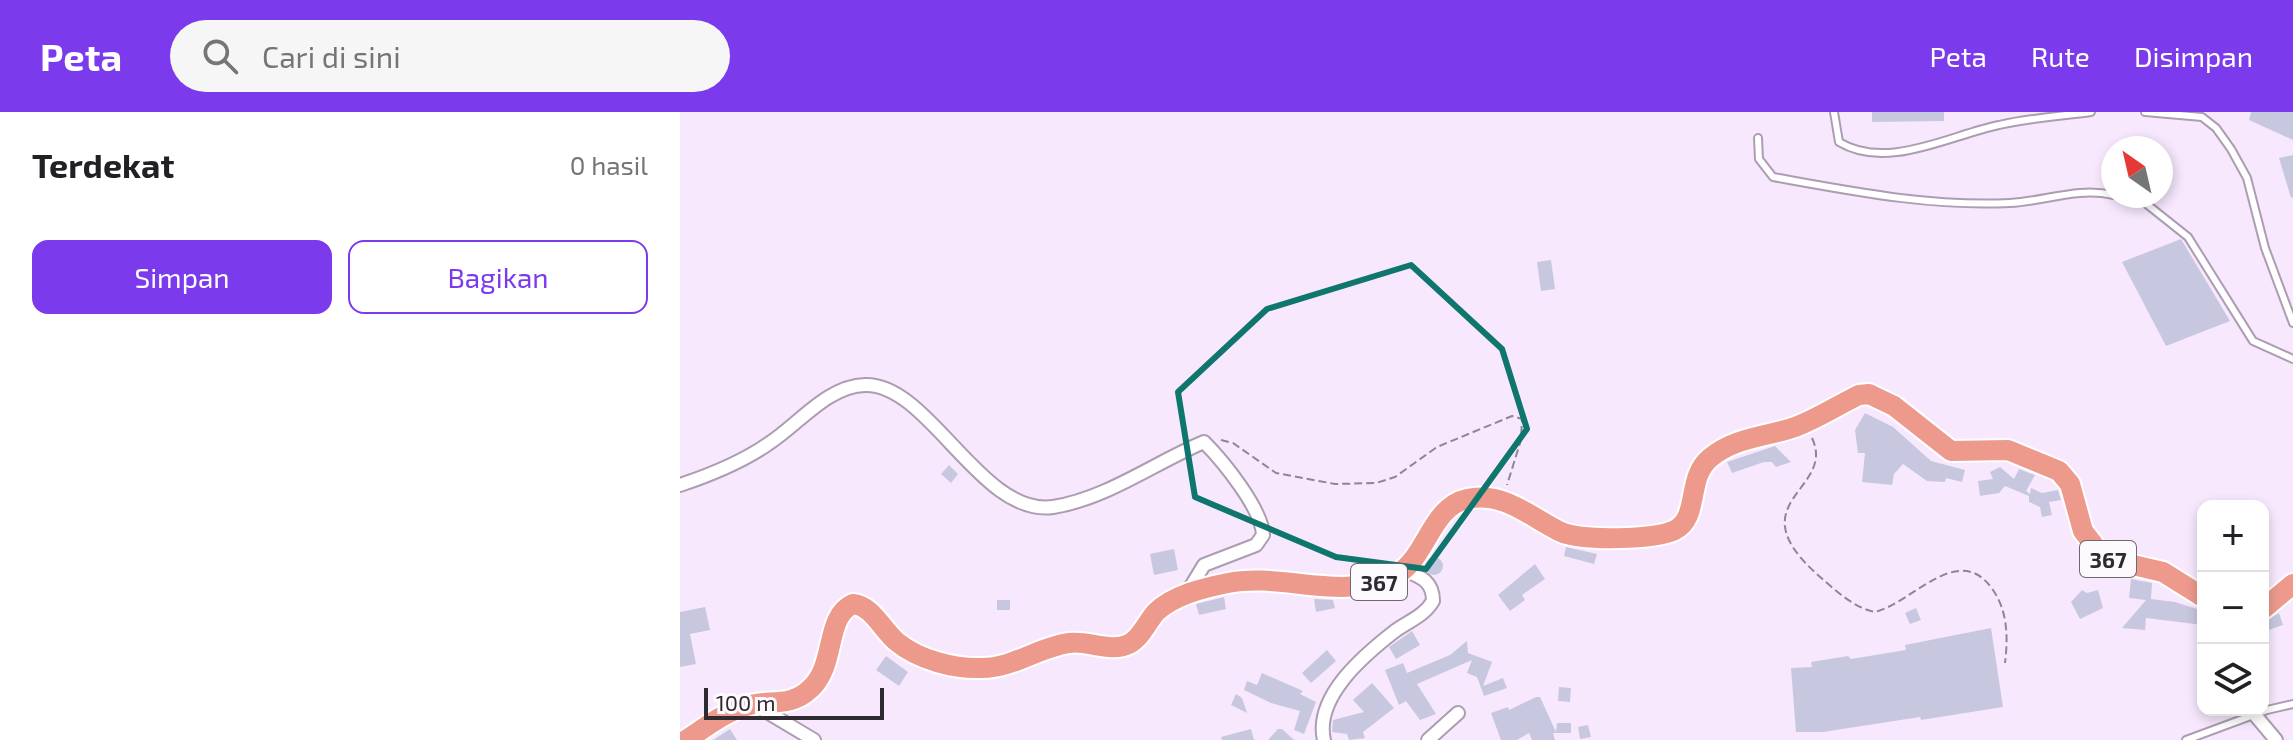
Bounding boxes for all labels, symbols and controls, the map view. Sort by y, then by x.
search box [170,20,730,92]
text: Peta [40,33,122,79]
icon: search [198,34,242,78]
text: Cari di sini [262,38,401,74]
text: Peta [1929,39,1987,73]
text: Rute [2031,39,2090,73]
text: Disimpan [2134,39,2253,73]
north arrow [2101,136,2173,208]
text: Terdekat [32,144,174,185]
text: 0 hasil [570,149,648,180]
button: Simpan [32,240,332,314]
button: Bagikan [348,240,648,314]
map controls [2197,500,2269,716]
button: + [2197,500,2269,572]
road number: 367 [2080,541,2136,577]
road number: 367 [1351,564,1407,600]
button: − [2197,572,2269,644]
button: layers [2197,644,2269,716]
scale bar [704,684,884,720]
text: 100 m [716,689,775,715]

